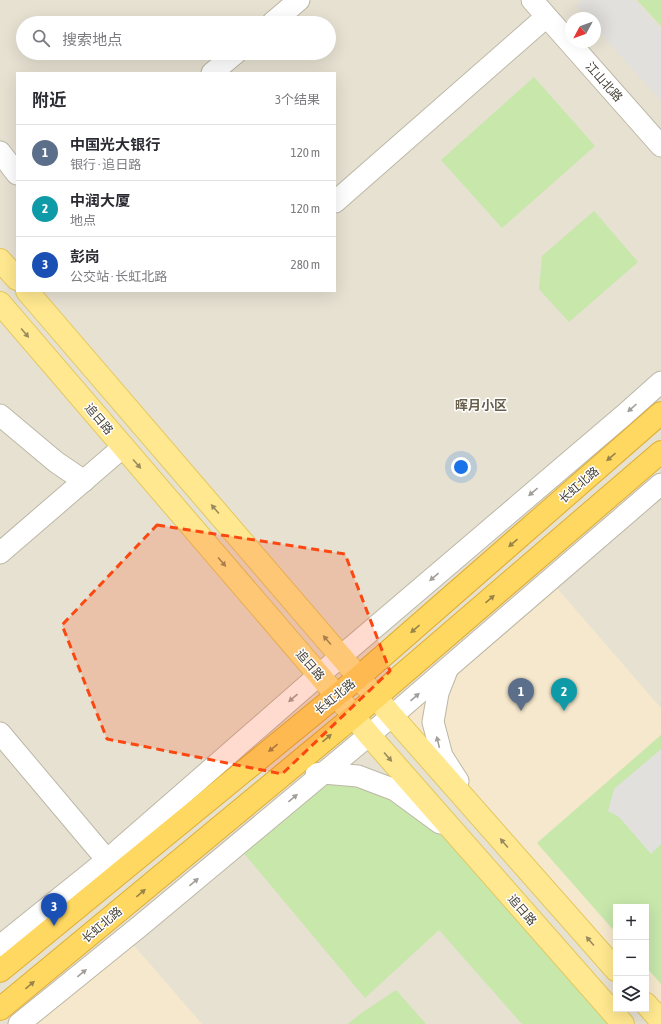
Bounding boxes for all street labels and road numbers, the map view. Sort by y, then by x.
street label: 江山北路 [583,59,625,105]
street label: 追日路 [82,401,116,437]
street label: 长虹北路 [556,464,602,506]
street label: 追日路 [293,647,327,683]
street label: 长虹北路 [312,676,358,718]
street label: 追日路 [505,892,539,928]
street label: 长虹北路 [79,904,125,946]

